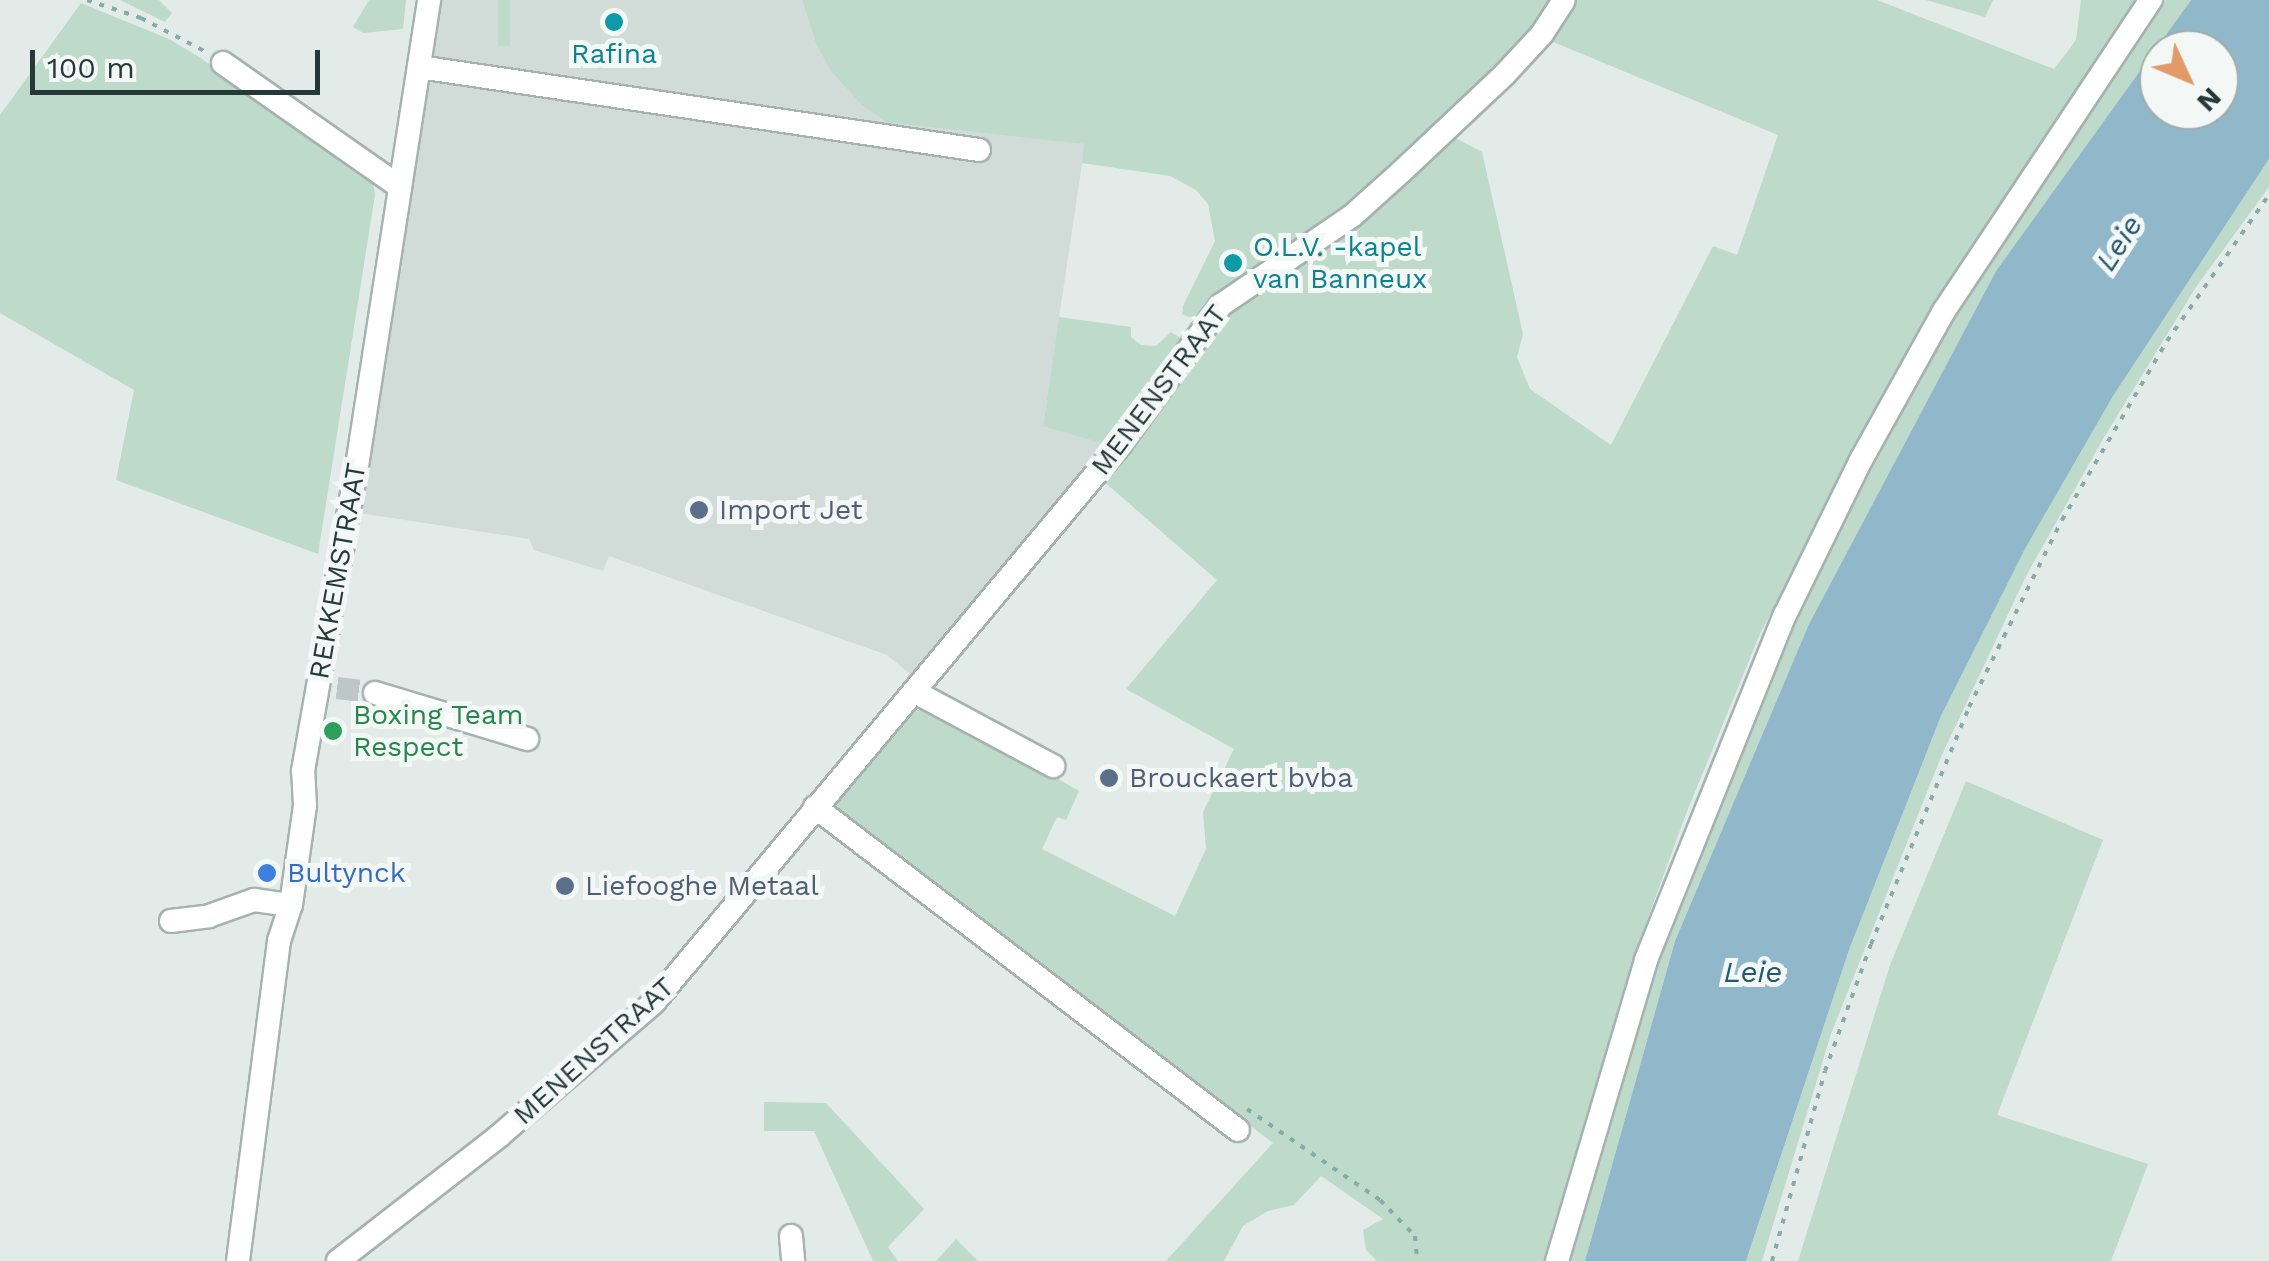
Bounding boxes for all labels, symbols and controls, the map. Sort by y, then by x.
marker: Rafina [603,11,625,33]
scale bar [35,30,325,92]
north arrow [2139,30,2239,130]
place label: Rafina [571,37,657,71]
text: 100 m [47,50,135,85]
text: N [2190,81,2229,119]
water label: Leie [2088,208,2150,278]
place label: O.L.V. -kapel van Banneux [1253,230,1427,296]
marker: O.L.V. -kapel van Banneux [1222,252,1244,274]
street label: MENENSTRAAT [1084,298,1234,482]
street label: REKKEMSTRAAT [302,460,374,682]
place label: Import Jet [719,493,863,527]
marker: Import Jet [688,499,710,521]
place label: Boxing Team Respect [353,698,524,764]
marker: Boxing Team Respect [322,720,344,742]
place label: Brouckaert bvba [1129,761,1353,795]
marker: Brouckaert bvba [1098,767,1120,789]
place label: Bultynck [287,856,406,890]
marker: Bultynck [256,862,278,884]
place label: Liefooghe Metaal [585,869,819,903]
marker: Liefooghe Metaal [554,875,576,897]
water label: Leie [1723,954,1783,990]
street label: MENENSTRAAT [507,970,681,1132]

